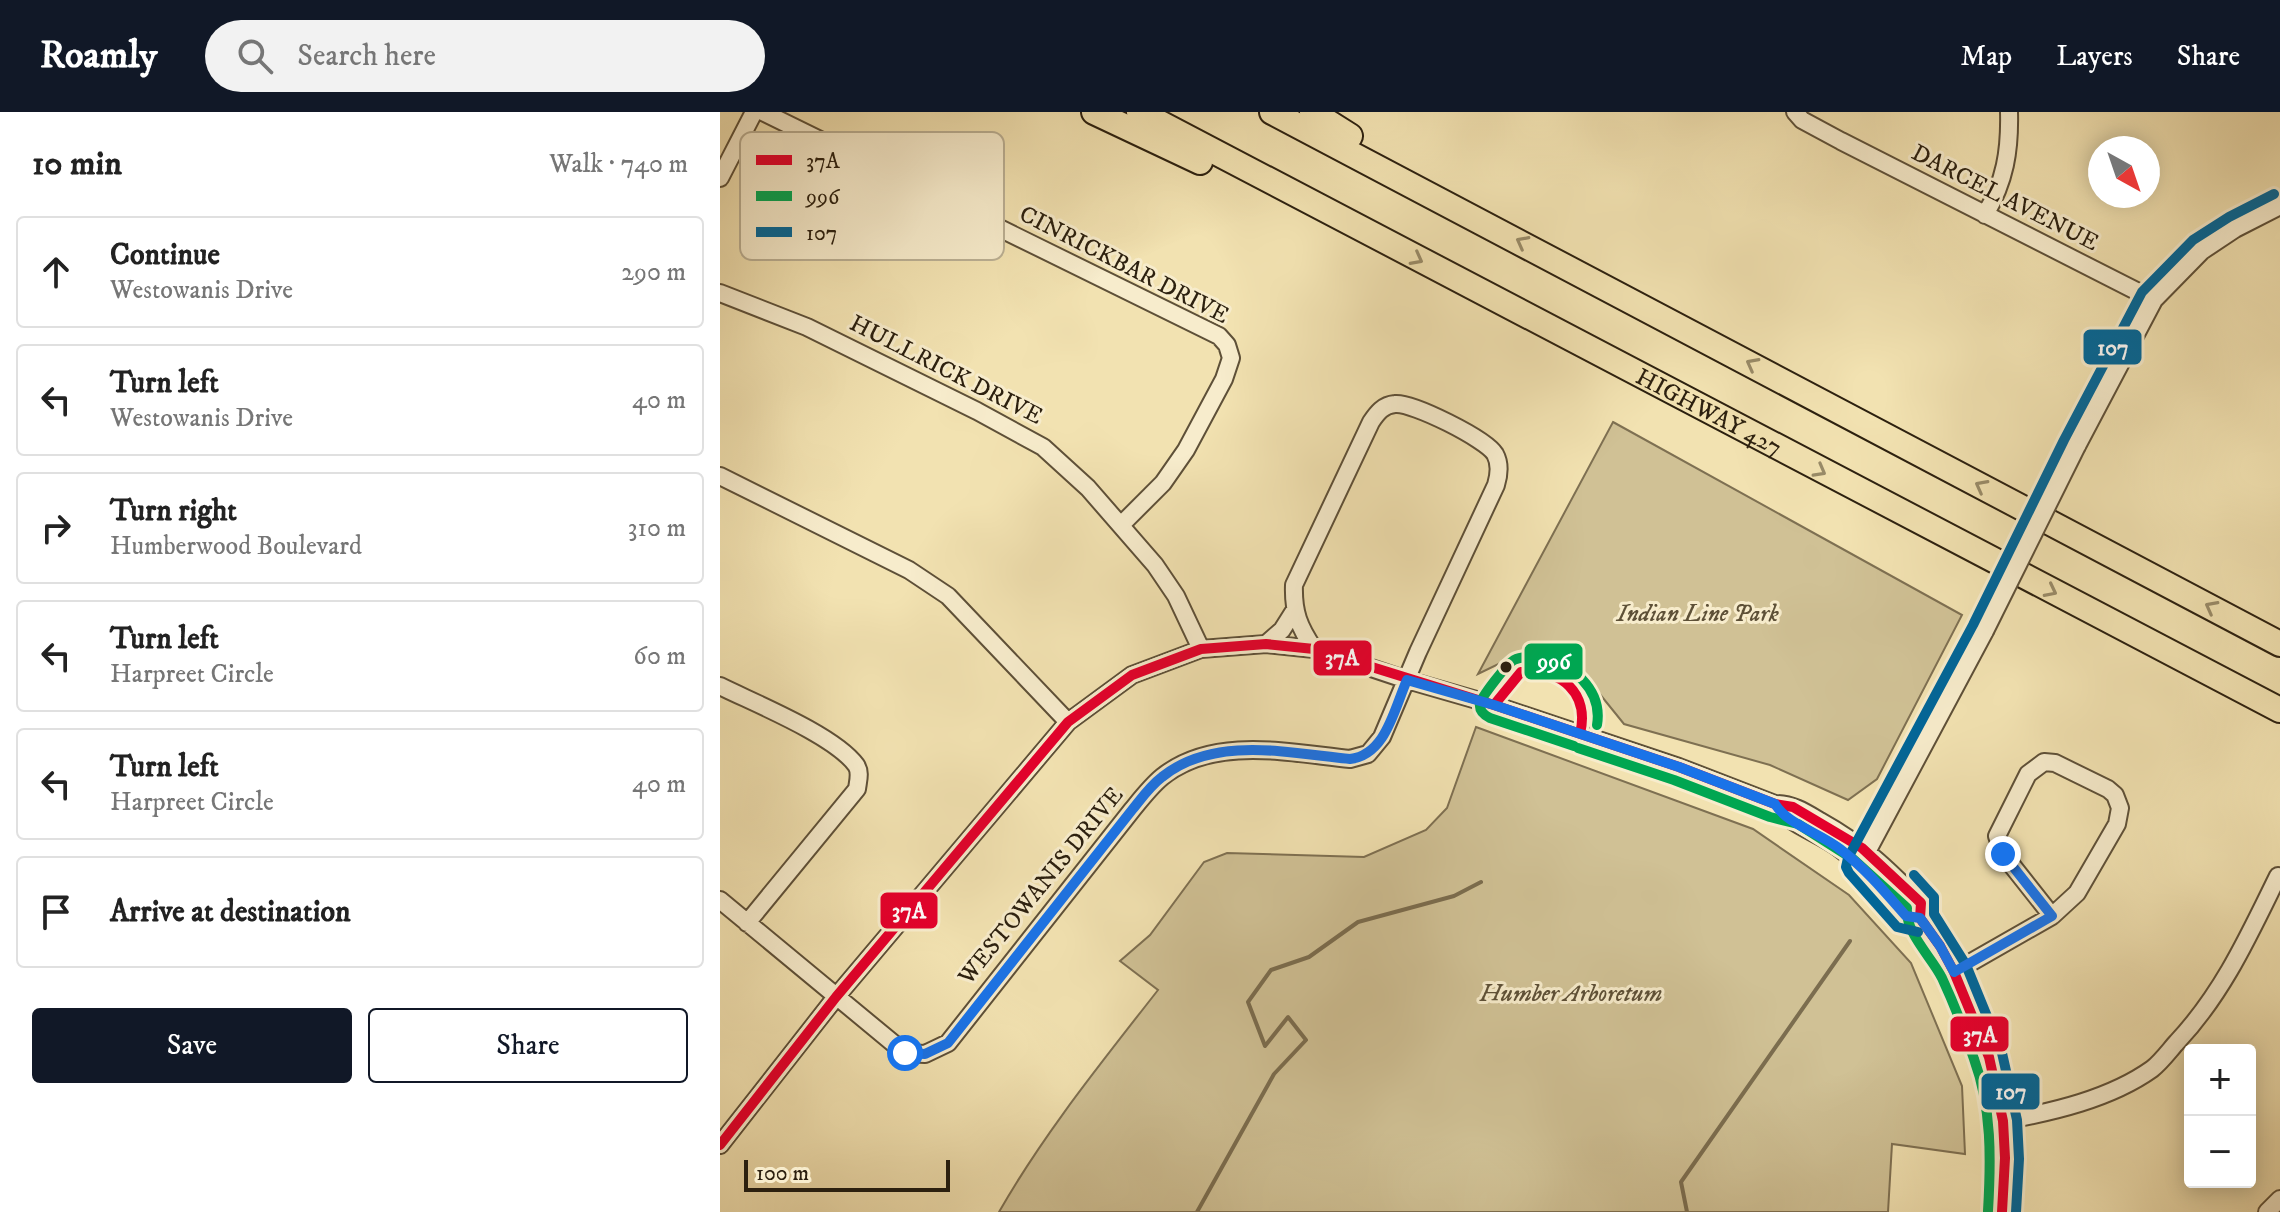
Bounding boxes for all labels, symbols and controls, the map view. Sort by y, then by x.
search box [205,20,765,92]
text: Roamly [40,32,157,80]
icon: search [233,34,277,78]
text: Search here [297,38,436,75]
text: Map [1961,39,2012,74]
text: Layers [2056,39,2133,74]
text: Share [2177,39,2240,74]
legend [740,132,1004,260]
north arrow [2088,136,2160,208]
street label: DARCEL AVENUE [1906,138,2104,258]
text: 10 min [32,143,122,185]
text: Walk · 740 m [549,148,688,181]
text: 37A [806,148,841,175]
text: 996 [805,184,841,211]
street label: CINRICKBAR DRIVE [1014,199,1234,331]
text: 107 [806,220,837,247]
text: Continue [110,237,220,274]
one-way arrow [1515,237,1530,252]
one-way arrow [1409,249,1423,264]
icon: ahead [34,250,78,294]
text: 290 m [621,256,686,289]
text: Westowanis Drive [110,274,293,307]
street label: HULLRICK DRIVE [844,308,1048,432]
line badge: 107 [2082,328,2143,366]
text: 107 [2097,335,2129,362]
one-way arrow [1745,358,1760,373]
street label: HIGHWAY 427 [1630,362,1787,463]
text: Turn left [110,365,219,402]
icon: left [34,378,78,422]
text: 40 m [632,384,686,417]
text: Westowanis Drive [110,402,293,435]
one-way arrow [1812,461,1826,477]
one-way arrow [1975,480,1990,495]
text: Turn right [110,493,237,530]
icon: right [34,506,78,550]
text: 310 m [628,512,686,545]
text: Humberwood Boulevard [110,530,362,563]
one-way arrow [2042,582,2057,597]
park label: Indian Line Park [1615,599,1779,629]
one-way arrow [2205,602,2219,617]
text: Turn left [110,621,219,658]
icon: left [34,634,78,678]
line badge: 37A [1312,639,1373,677]
text: 60 m [633,640,686,673]
line badge: 996 [1523,642,1584,681]
text: 37A [1325,645,1360,672]
text: 996 [1535,649,1572,676]
text: Harpreet Circle [110,658,274,691]
unlabelled marker [1498,659,1514,675]
text: Turn left [110,749,219,786]
icon: left [34,762,78,806]
text: 40 m [632,768,686,801]
street label: WESTOWANIS DRIVE [951,781,1130,992]
text: Harpreet Circle [110,786,274,819]
route end [1985,836,2021,872]
icon: arrive [34,890,78,934]
line badge: 37A [879,891,939,930]
text: Arrive at destination [110,894,351,931]
text: 37A [892,898,927,925]
park label: Humber Arboretum [1479,979,1662,1009]
button: Save [32,1008,352,1083]
button: Share [368,1008,688,1083]
line badge: 37A [1949,1015,2010,1053]
text: 37A [1963,1022,1998,1049]
route start [887,1035,923,1071]
map controls [2184,1044,2256,1188]
button: + [2184,1044,2256,1116]
line badge: 107 [1980,1072,2041,1111]
text: 107 [1995,1079,2027,1106]
button: − [2184,1116,2256,1188]
scale bar [744,1156,950,1192]
text: 100 m [756,1160,809,1187]

